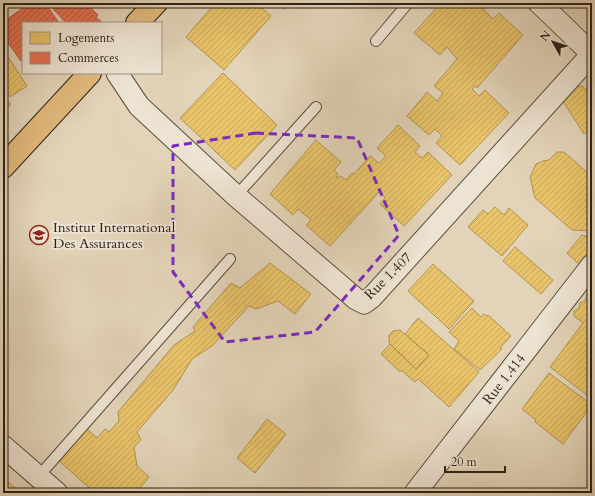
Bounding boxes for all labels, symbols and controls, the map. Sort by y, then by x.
legend [22,22,162,74]
north arrow [533,22,573,62]
text: N [537,27,555,44]
text: Logements [58,30,114,46]
text: Commerces [58,50,119,66]
place label: Institut International Des Assurances [53,218,176,253]
school or university icon: Institut International Des Assurances [28,224,50,246]
street label: Rue 1.407 [360,248,416,304]
street label: Rue 1.414 [478,350,530,408]
scale bar [445,448,505,474]
text: 20 m [451,454,478,470]

